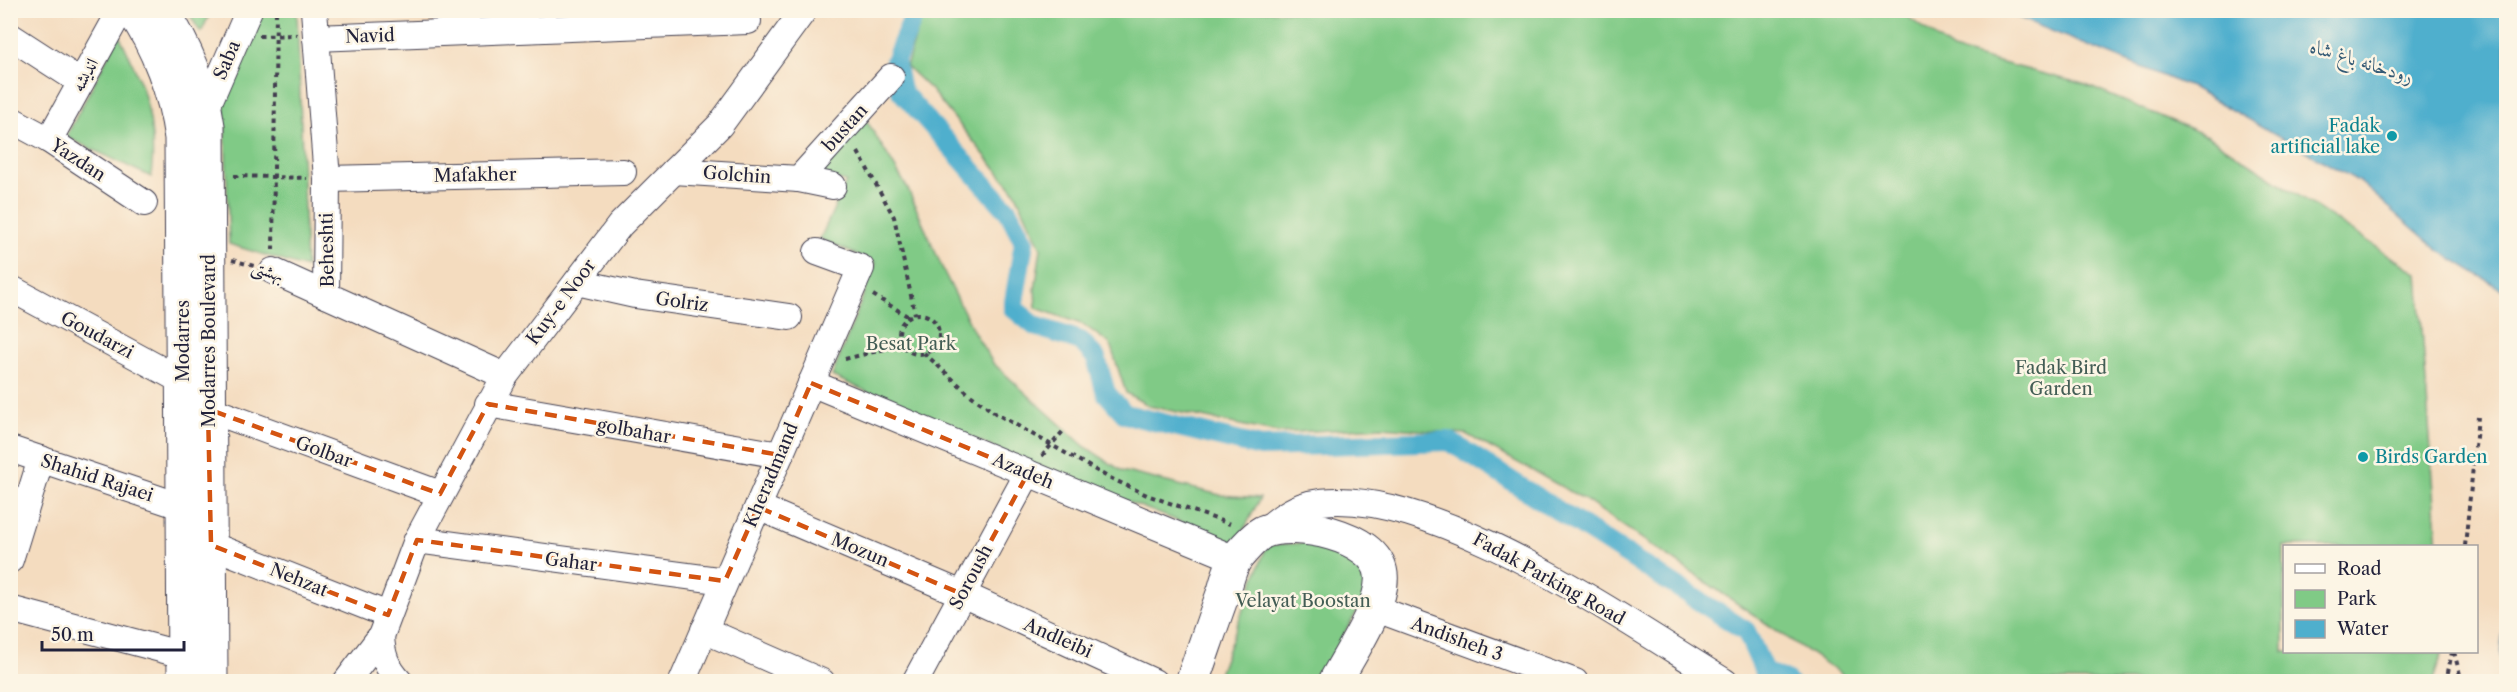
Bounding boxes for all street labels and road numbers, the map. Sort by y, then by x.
street label: Navid [345,24,395,48]
street label: Saba [209,37,245,83]
street label: اندیشه [67,54,103,96]
street label: bustan [818,100,872,156]
street label: Yazdan [45,133,110,186]
street label: Golchin [702,162,772,188]
street label: Mafakher [433,163,517,187]
street label: Beheshti [315,212,339,288]
street label: Modarres Boulevard [198,254,220,428]
street label: Kuy-e Noor [522,254,601,349]
street label: بهشتی [248,255,287,289]
street label: Golriz [654,287,710,317]
street label: Modarres [172,300,194,382]
street label: Goudarzi [57,307,138,364]
street label: golbahar [595,414,673,448]
street label: Kheradmand [739,419,803,531]
street label: Golbar [293,432,356,473]
street label: Azadeh [988,448,1057,494]
street label: Shahid Rajaei [38,449,156,507]
street label: Mozun [828,528,892,572]
street label: Fadak Parking Road [1469,528,1629,630]
street label: Soroush [945,541,997,613]
street label: Gahar [544,548,599,576]
street label: Nehzat [267,558,332,602]
street label: Andisheh 3 [1407,612,1506,666]
street label: Andleibi [1019,613,1096,663]

